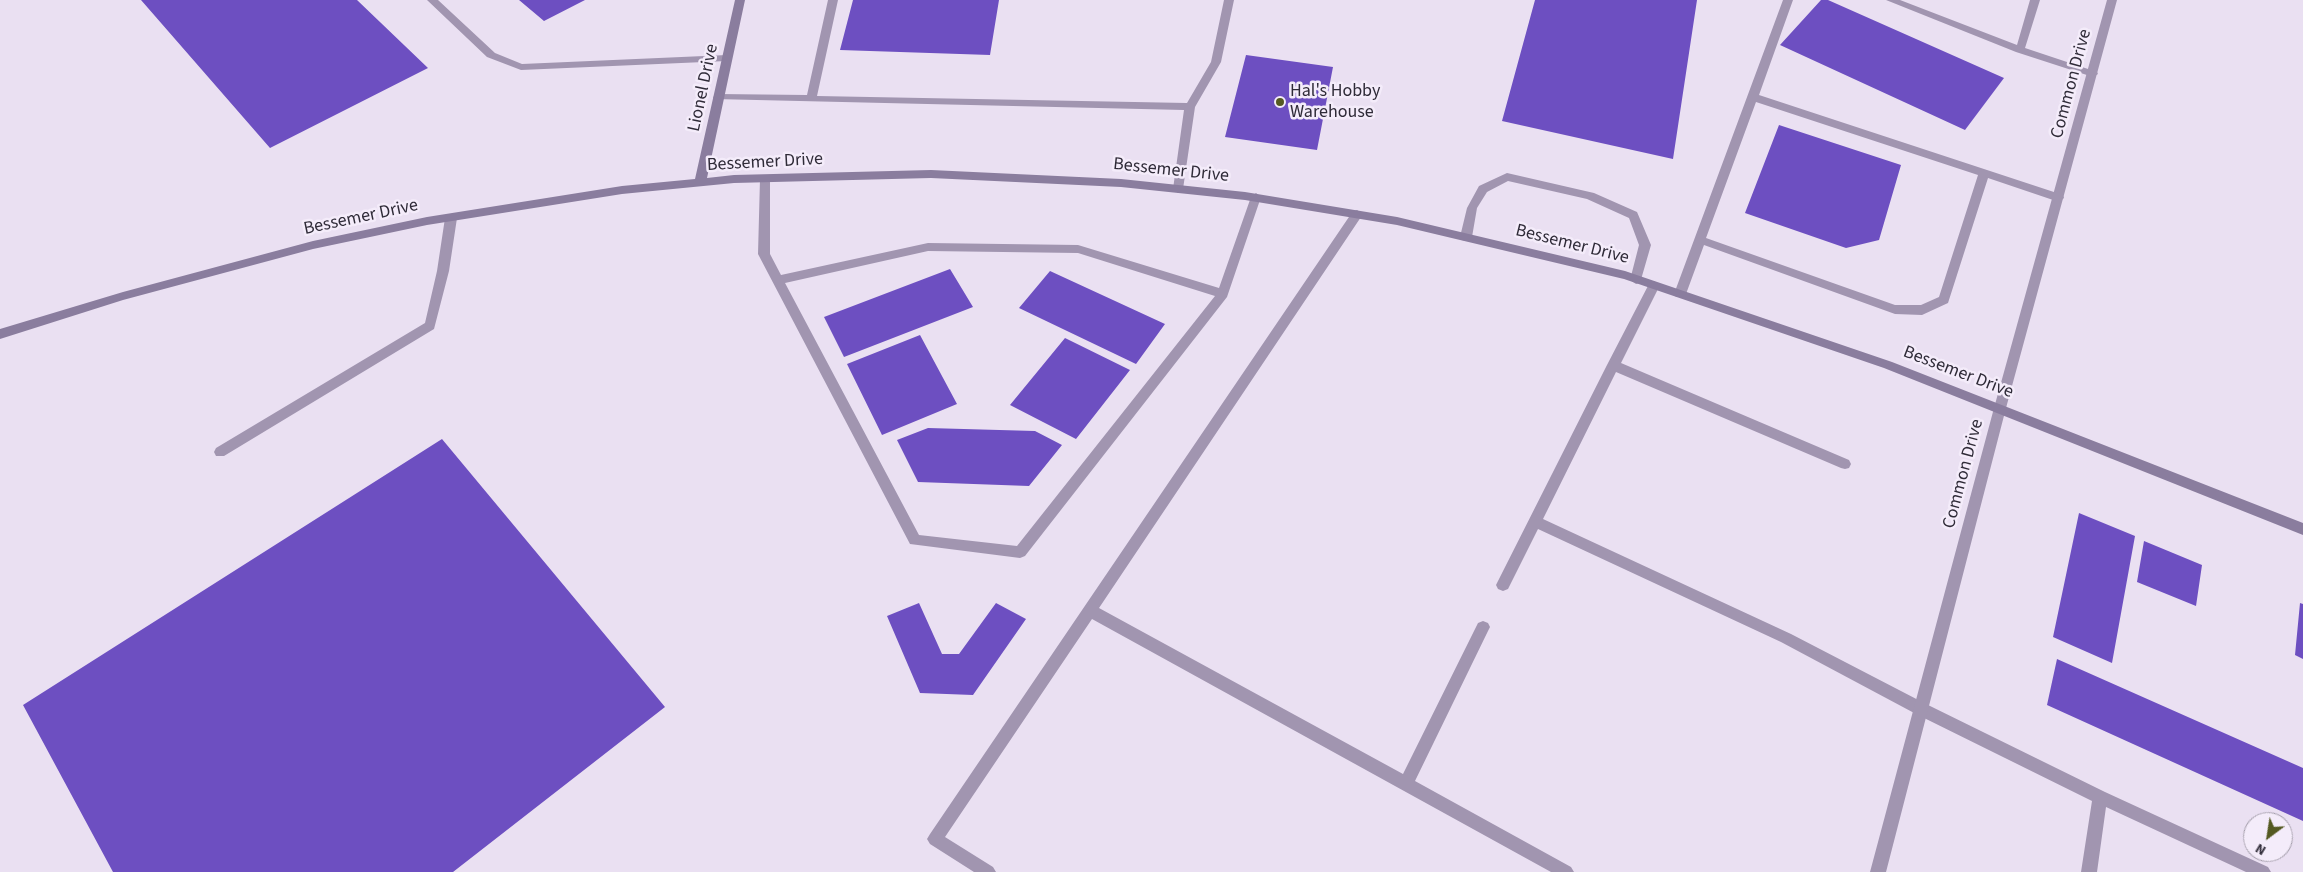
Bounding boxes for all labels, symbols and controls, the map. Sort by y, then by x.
street label: Common Drive [2047,27,2097,141]
street label: Lionel Drive [684,42,724,134]
place label: Hal's Hobby Warehouse [1290,81,1380,124]
marker: Hal's Hobby Warehouse [1274,96,1286,108]
street label: Bessemer Drive [706,149,824,177]
street label: Bessemer Drive [1112,154,1230,188]
street label: Bessemer Drive [302,195,420,241]
street label: Bessemer Drive [1513,220,1631,270]
street label: Bessemer Drive [1900,342,2016,404]
street label: Common Drive [1939,417,1989,531]
north arrow [2243,812,2293,862]
text: N [2252,838,2270,860]

